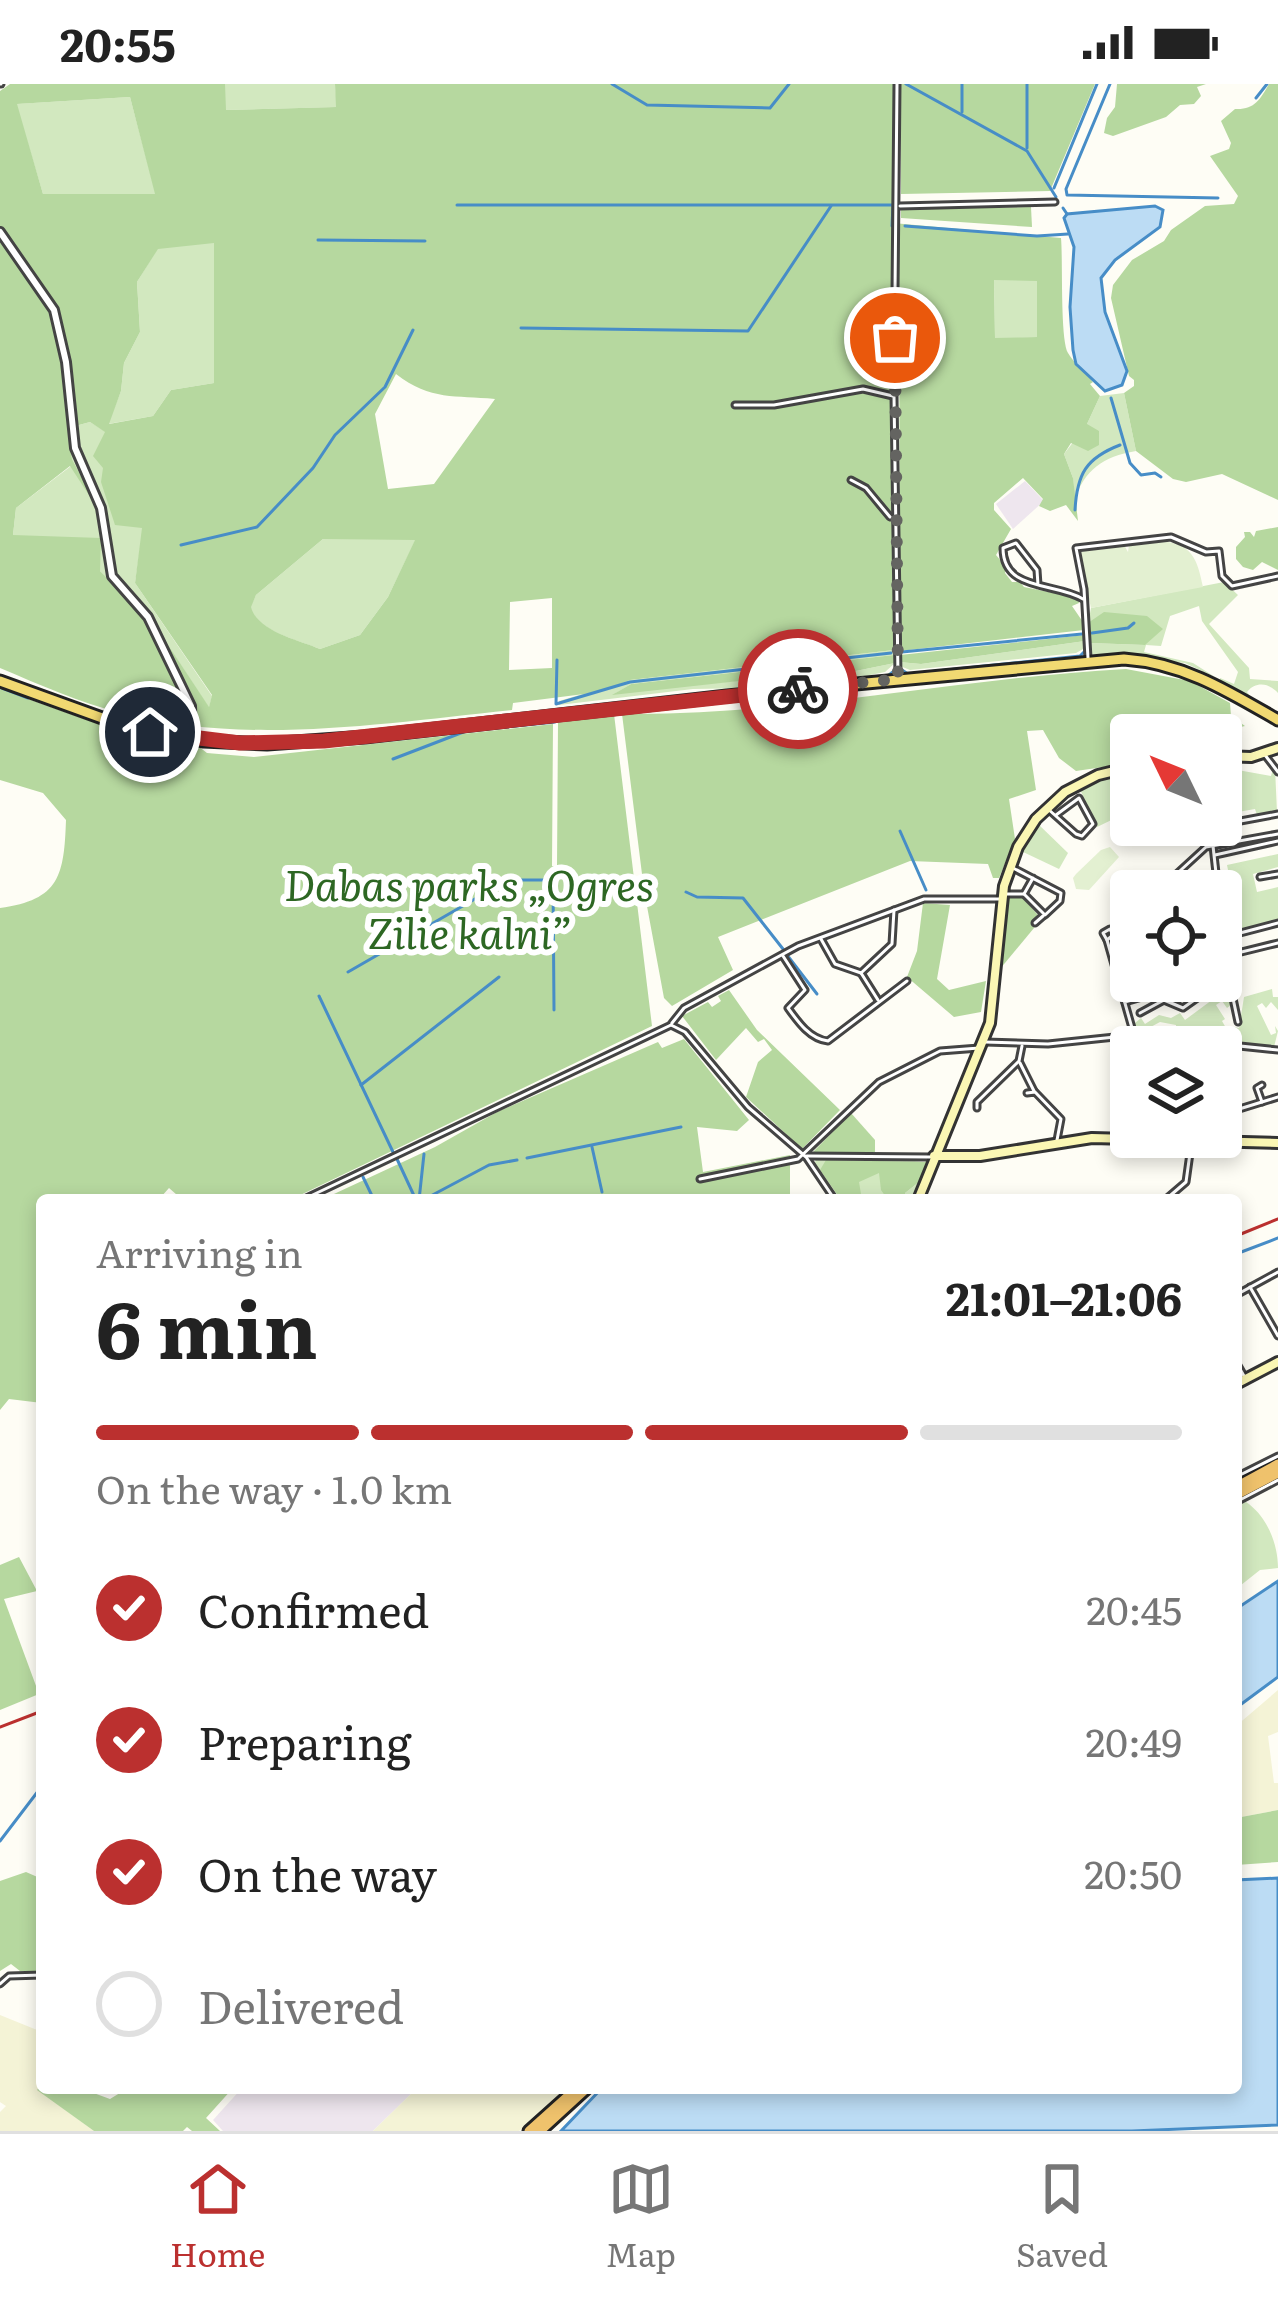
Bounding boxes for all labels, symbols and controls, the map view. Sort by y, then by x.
text: 20:55 [60,9,176,76]
pin [844,287,946,389]
icon: bag [862,305,928,371]
courier [738,629,858,749]
icon: bike [765,656,831,722]
pin [99,681,201,783]
icon: home [117,699,183,765]
north arrow [1110,714,1242,846]
map controls [1110,714,1242,1158]
park label: Dabas parks „Ogres Zilie kalni” [284,852,654,962]
button: locate [1110,870,1242,1002]
button: layers [1110,1026,1242,1158]
text: Arriving in [96,1222,303,1280]
text: 21:01–21:06 [946,1263,1182,1330]
text: 6 min [96,1267,318,1383]
text: On the way · 1.0 km [96,1458,452,1516]
icon: check [96,1575,162,1641]
text: Confirmed [198,1575,429,1642]
text: 20:45 [1086,1579,1182,1637]
icon: check [96,1707,162,1773]
text: Preparing [198,1707,412,1774]
text: 20:49 [1086,1711,1182,1769]
icon: check [96,1839,162,1905]
text: On the way [198,1839,437,1906]
text: 20:50 [1084,1843,1182,1901]
text: Delivered [198,1971,404,2038]
tab: Home [170,2156,265,2277]
tab: Map [606,2156,676,2277]
tab: Saved [1016,2156,1108,2277]

